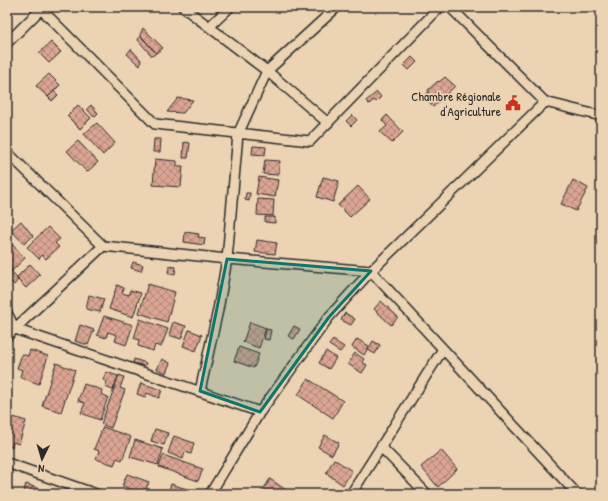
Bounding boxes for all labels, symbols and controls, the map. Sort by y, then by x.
place label: Chambre Régionale d'Agriculture [411,87,501,120]
public building icon: Chambre Régionale d'Agriculture [504,94,522,112]
north arrow [22,439,62,479]
text: N [37,462,45,476]

